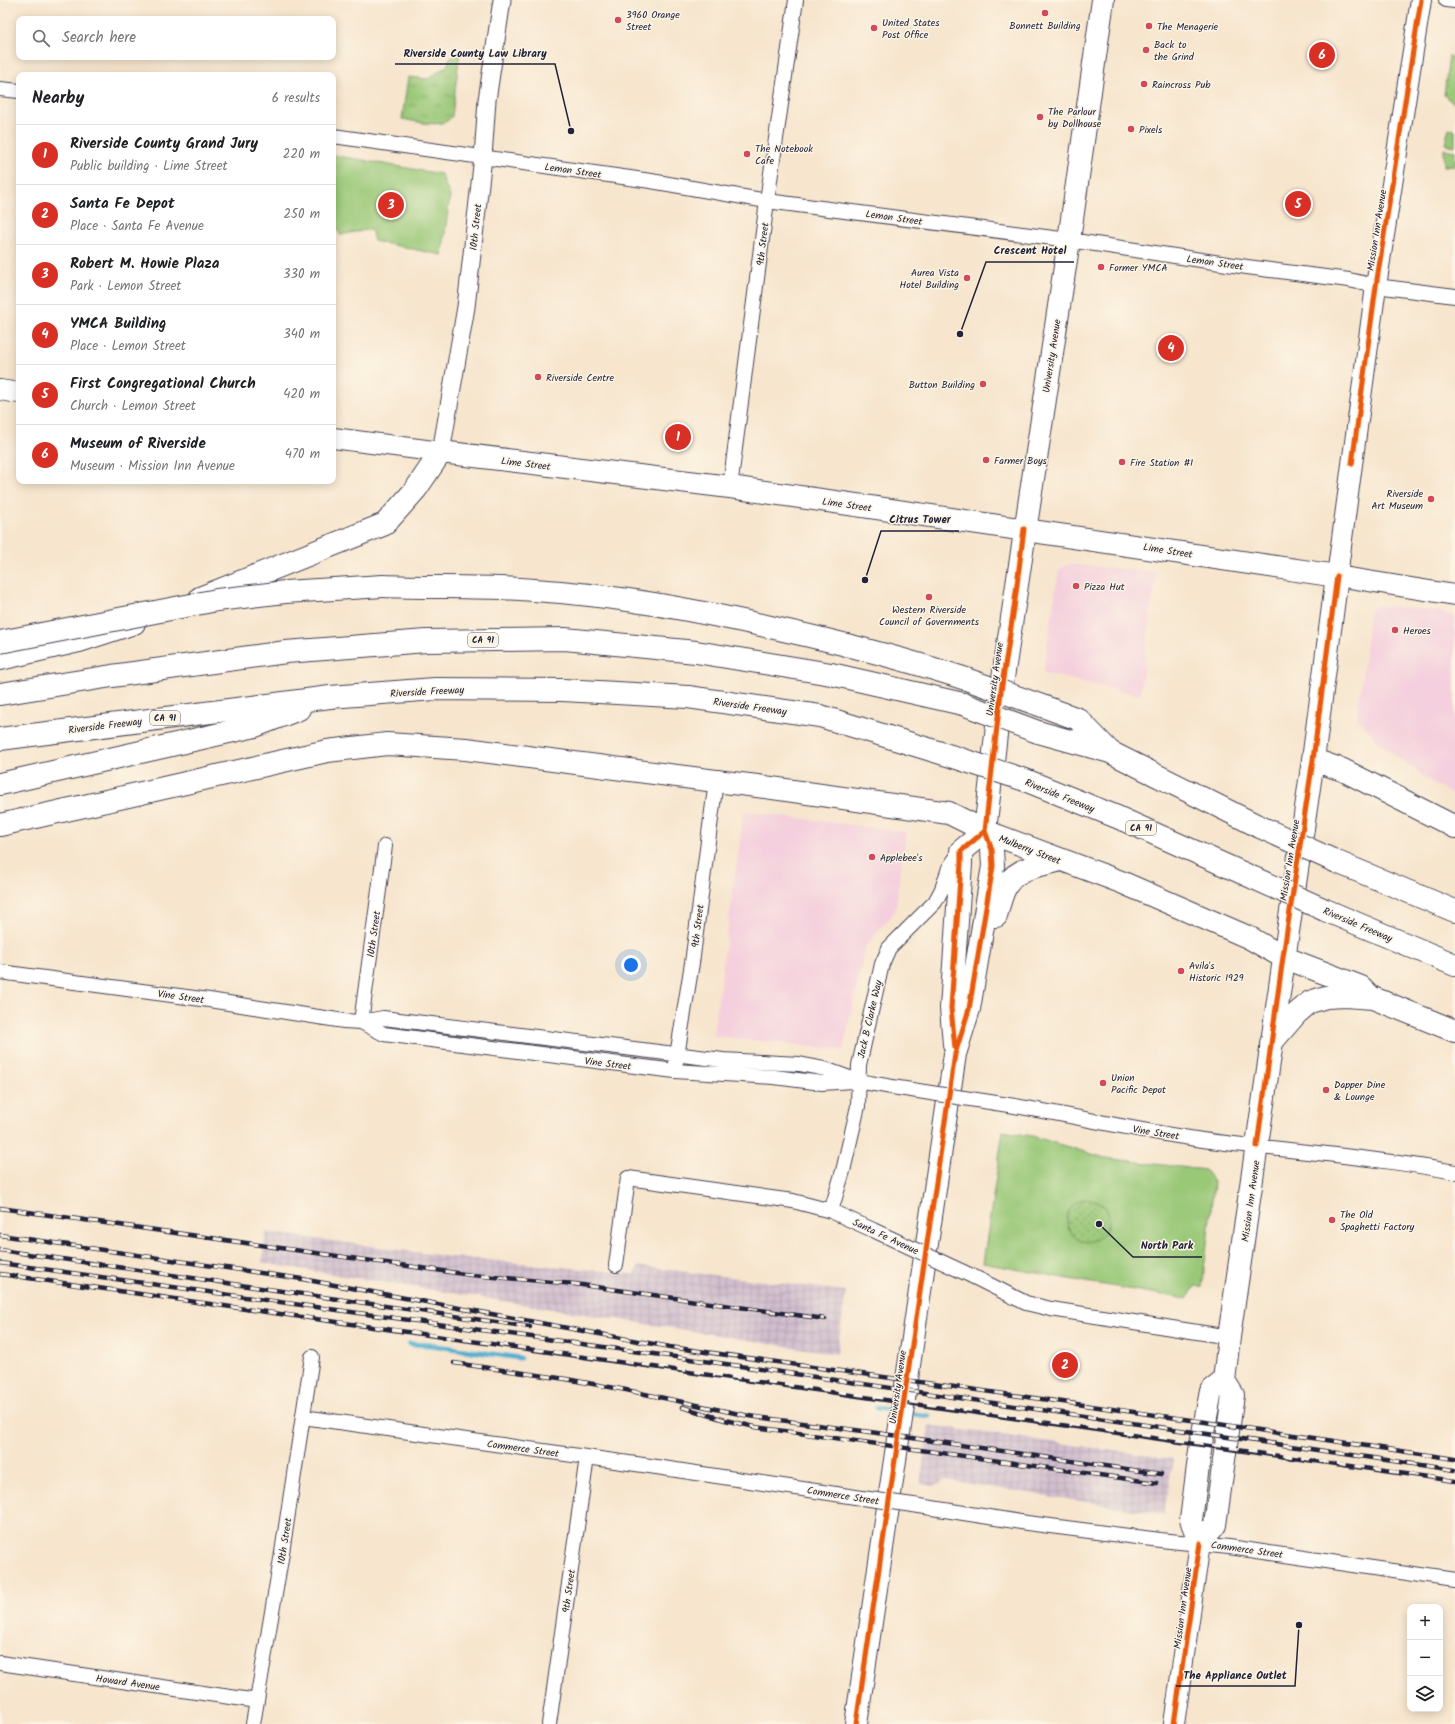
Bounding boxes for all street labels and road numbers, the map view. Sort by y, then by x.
street label: Lemon Street [543,159,602,183]
street label: Mission Inn Avenue [1363,188,1391,272]
street label: 10th Street [466,203,486,251]
street label: Lemon Street [864,206,923,230]
street label: 9th Street [752,221,774,267]
street label: Lemon Street [1185,251,1244,275]
street label: University Avenue [1038,318,1066,394]
street label: Lime Street [500,453,552,475]
street label: Lime Street [821,494,873,516]
street label: Lime Street [1142,539,1194,563]
road number: CA 91 [468,633,498,647]
street label: University Avenue [982,641,1008,717]
street label: Riverside Freeway [390,682,465,702]
street label: Riverside Freeway [712,694,788,720]
road number: CA 91 [150,711,180,725]
street label: Riverside Freeway [67,714,143,738]
street label: Riverside Freeway [1022,775,1097,817]
street label: Mission Inn Avenue [1276,818,1304,902]
road number: CA 91 [1126,821,1156,835]
street label: Mulberry Street [996,831,1063,869]
street label: 9th Street [687,903,709,949]
street label: Riverside Freeway [1320,903,1395,947]
street label: 10th Street [363,910,385,958]
street label: Jack B Clarke Way [853,978,887,1060]
street label: Vine Street [157,986,205,1008]
street label: Vine Street [584,1053,632,1075]
street label: Vine Street [1131,1121,1180,1145]
street label: Mission Inn Avenue [1237,1159,1265,1243]
street label: Santa Fe Avenue [850,1215,922,1259]
street label: University Avenue [885,1349,911,1425]
street label: Commerce Street [486,1436,560,1462]
street label: Commerce Street [806,1482,880,1510]
street label: 10th Street [273,1517,297,1565]
street label: Commerce Street [1210,1537,1284,1563]
street label: Mission Inn Avenue [1169,1566,1197,1650]
street label: 9th Street [558,1568,580,1614]
street label: Howard Avenue [95,1671,161,1695]

